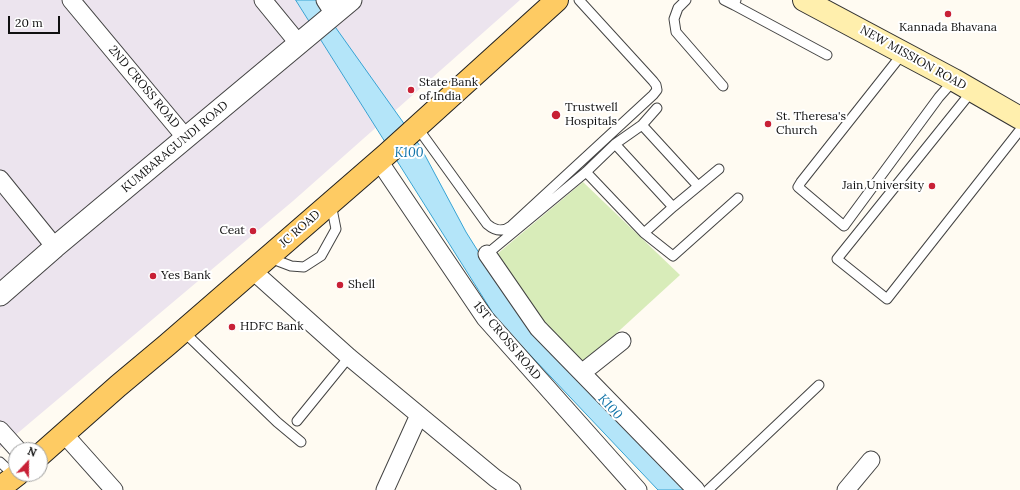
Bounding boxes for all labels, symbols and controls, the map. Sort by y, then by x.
scale bar [10,8,62,34]
marker: Kannada Bhavana [943,9,953,19]
text: 20 m [15,15,43,30]
place label: Kannada Bhavana [899,21,997,35]
street label: NEW MISSION ROAD [857,23,969,93]
street label: 2ND CROSS ROAD [105,43,183,131]
place label: State Bank of India [419,76,478,104]
marker: State Bank of India [406,85,416,95]
street label: KUMBARAGUNDI ROAD [119,98,231,196]
place label: Trustwell Hospitals [565,101,618,129]
marker: Trustwell Hospitals [550,109,562,121]
place label: St. Theresa's Church [776,110,846,138]
marker: St. Theresa's Church [763,119,773,129]
water label: K100 [395,145,423,161]
place label: Jain University [842,179,924,193]
marker: Jain University [927,181,937,191]
street label: JC ROAD [277,207,323,251]
place label: Ceat [219,224,245,238]
marker: Ceat [248,226,258,236]
place label: Yes Bank [161,269,211,283]
marker: Yes Bank [148,271,158,281]
place label: Shell [348,278,375,292]
marker: Shell [335,280,345,290]
street label: 1ST CROSS ROAD [470,299,544,383]
place label: HDFC Bank [240,320,304,334]
marker: HDFC Bank [227,322,237,332]
water label: K100 [594,391,626,423]
north arrow [8,442,48,482]
text: N [26,444,39,460]

